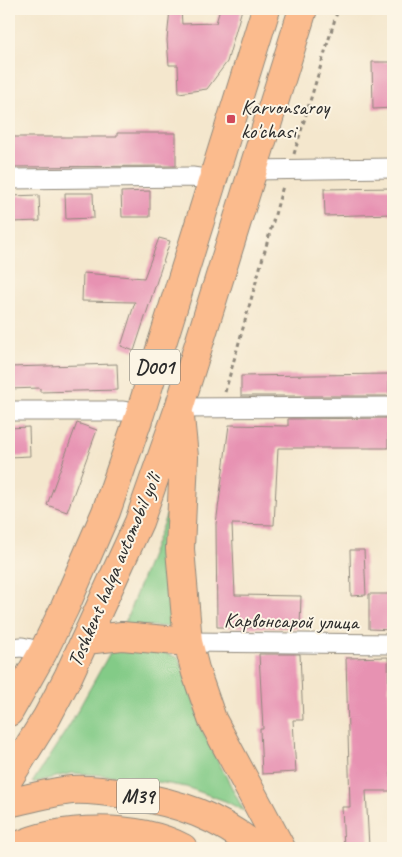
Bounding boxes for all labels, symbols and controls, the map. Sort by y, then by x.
place label: Karvonsaroy ko'chasi [241,94,331,144]
marker: Karvonsaroy ko'chasi [225,113,237,125]
road number: D001 [130,350,180,384]
street label: Toshkent halqa avtomobil yo'li [61,466,168,671]
street label: Карвонсарой улица [224,607,361,635]
road number: M39 [117,778,159,814]

